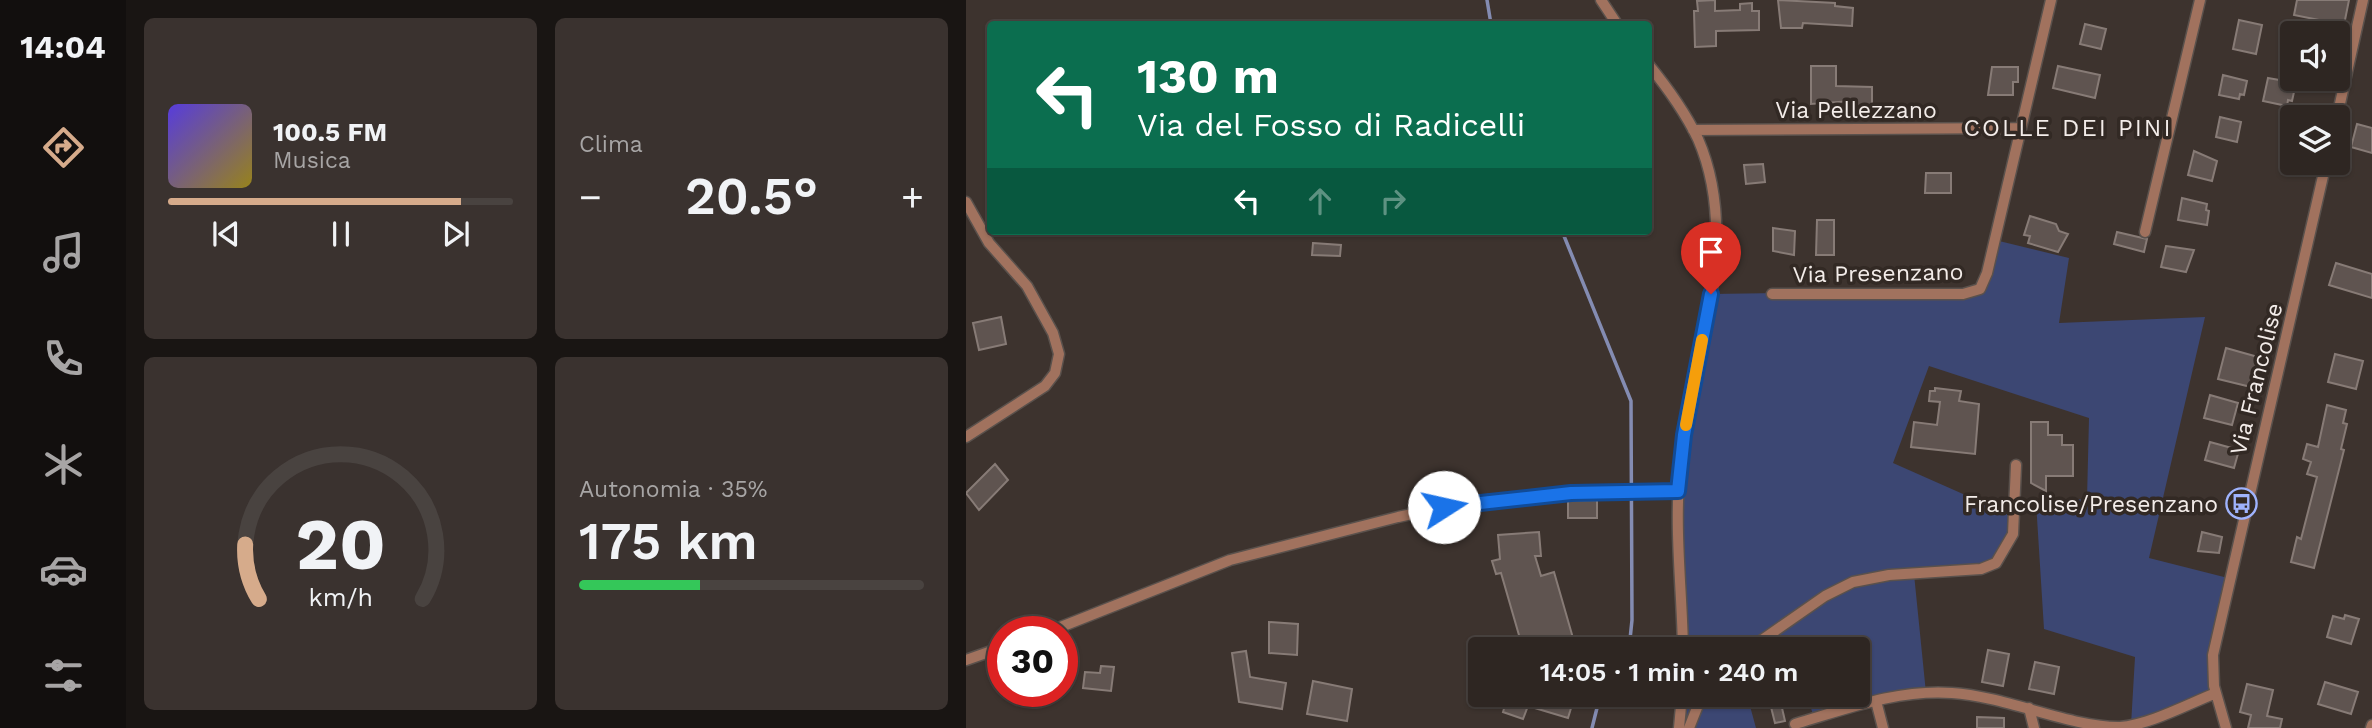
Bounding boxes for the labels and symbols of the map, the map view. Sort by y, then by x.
street label: Via Pellezzano [1775,97,1937,124]
district label: COLLE DEI PINI [1964,114,2172,142]
pin [1681,222,1741,294]
street label: Via Presenzano [1792,259,1964,288]
street label: Via Francolise [2225,300,2288,458]
position arrow [1407,470,1481,544]
bus stop icon: Francolise/Presenzano [2224,487,2258,521]
place label: Francolise/Presenzano [1964,491,2218,518]
speed limit sign: 30 [987,616,1078,707]

